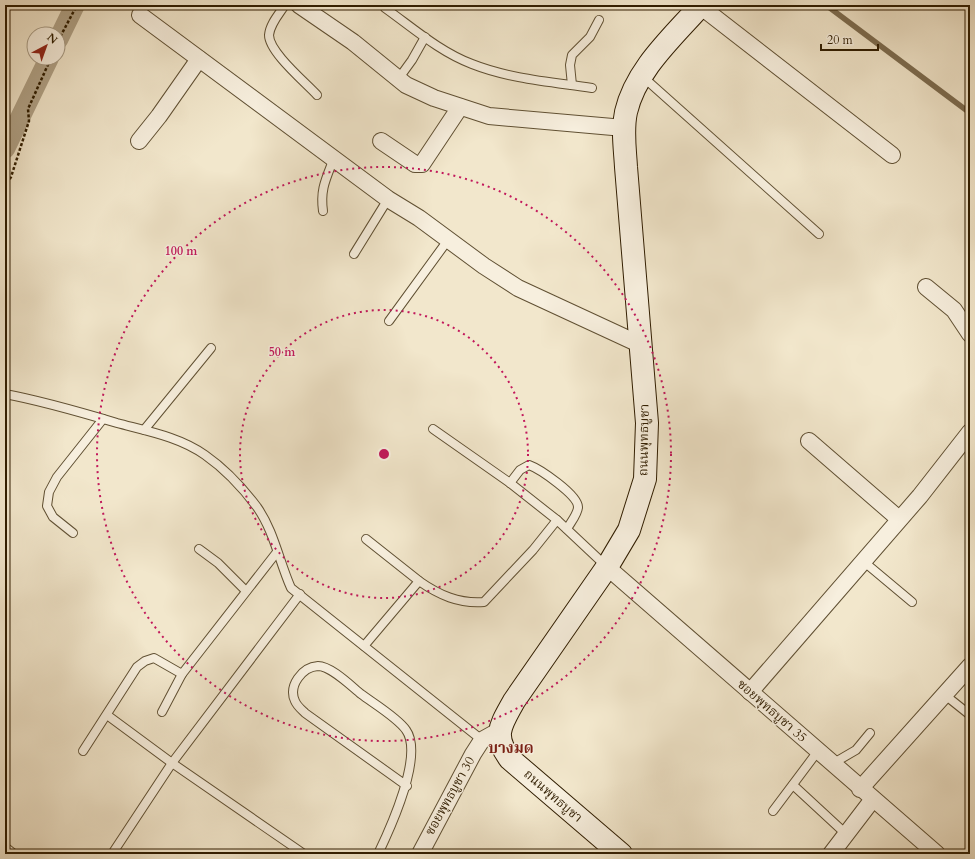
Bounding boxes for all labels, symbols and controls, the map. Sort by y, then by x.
north arrow [26,26,66,66]
scale bar [821,26,878,52]
text: N [44,30,61,48]
text: 20 m [827,32,854,48]
text: 100 m [165,243,198,259]
text: 50 m [269,344,296,360]
street label: ถนนพุทธบูชา [634,404,654,476]
centre of rings [377,447,391,461]
street label: ซอยพุทธบูชา 35 [733,676,811,746]
district label: บางมด [488,738,534,758]
street label: ซอยพุทธบูชา 30 [421,753,479,839]
street label: ถนนพุทธบูชา [520,765,586,827]

